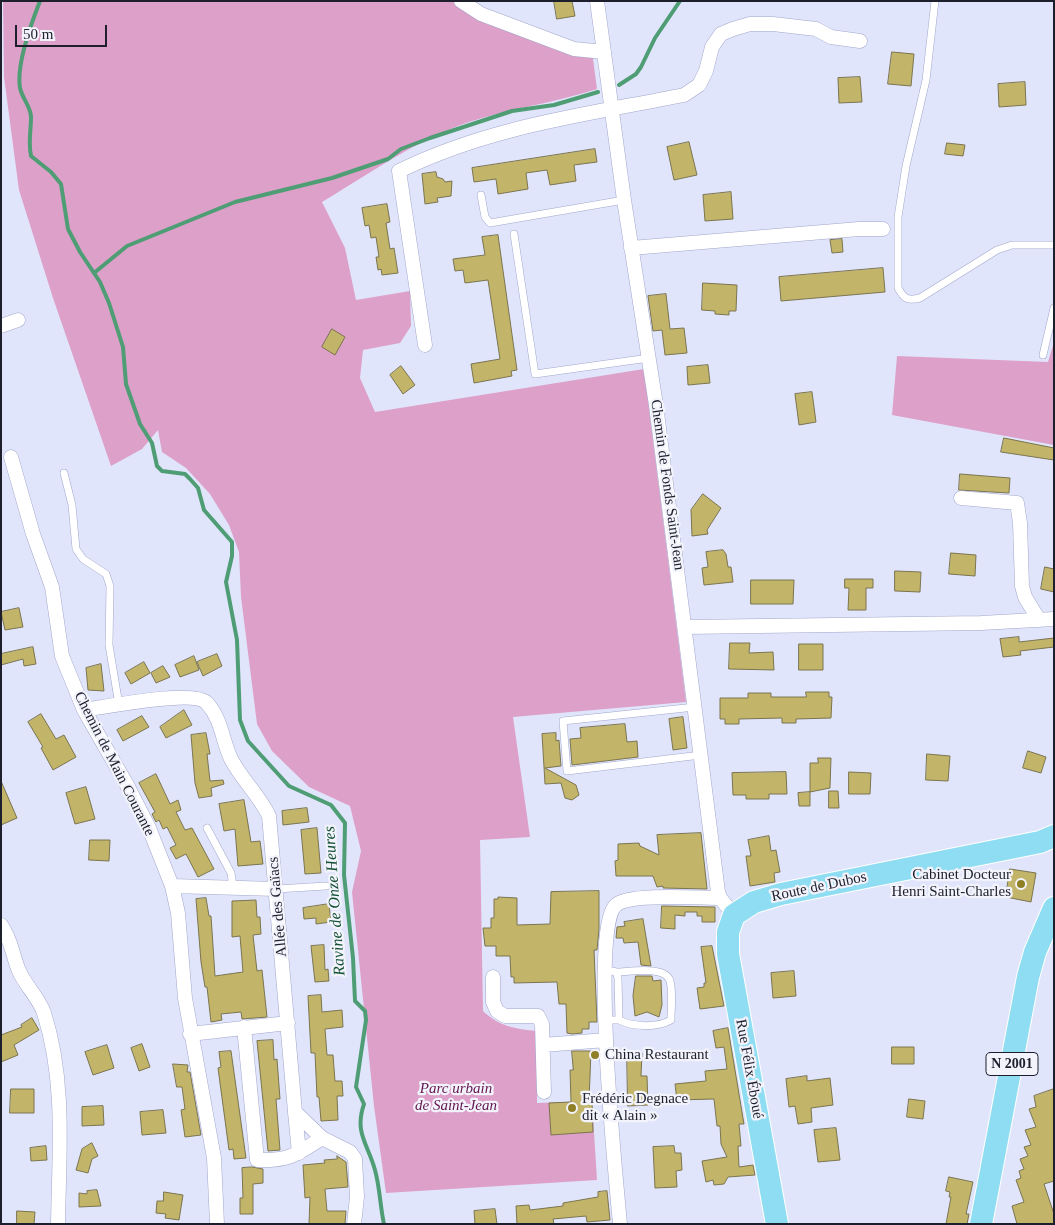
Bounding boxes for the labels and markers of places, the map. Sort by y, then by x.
place label: Cabinet Docteur Henri Saint-Charles [891,866,1011,901]
marker: Cabinet Docteur Henri Saint-Charles [1015,878,1027,890]
place label: China Restaurant [605,1046,709,1064]
marker: China Restaurant [589,1049,601,1061]
place label: Frédéric Degnace dit « Alain » [582,1090,688,1125]
marker: Frédéric Degnace dit « Alain » [566,1102,578,1114]

